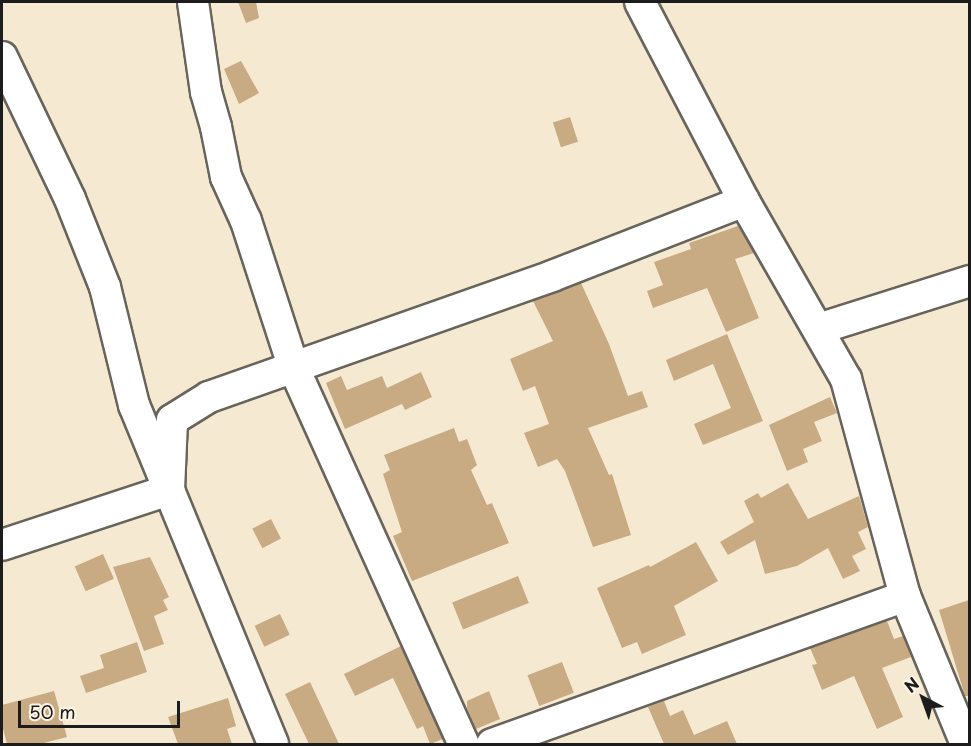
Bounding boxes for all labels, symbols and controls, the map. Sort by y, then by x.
north arrow [893,668,953,728]
text: N [899,671,924,698]
scale bar [21,689,183,727]
text: 50 m [29,698,76,725]

